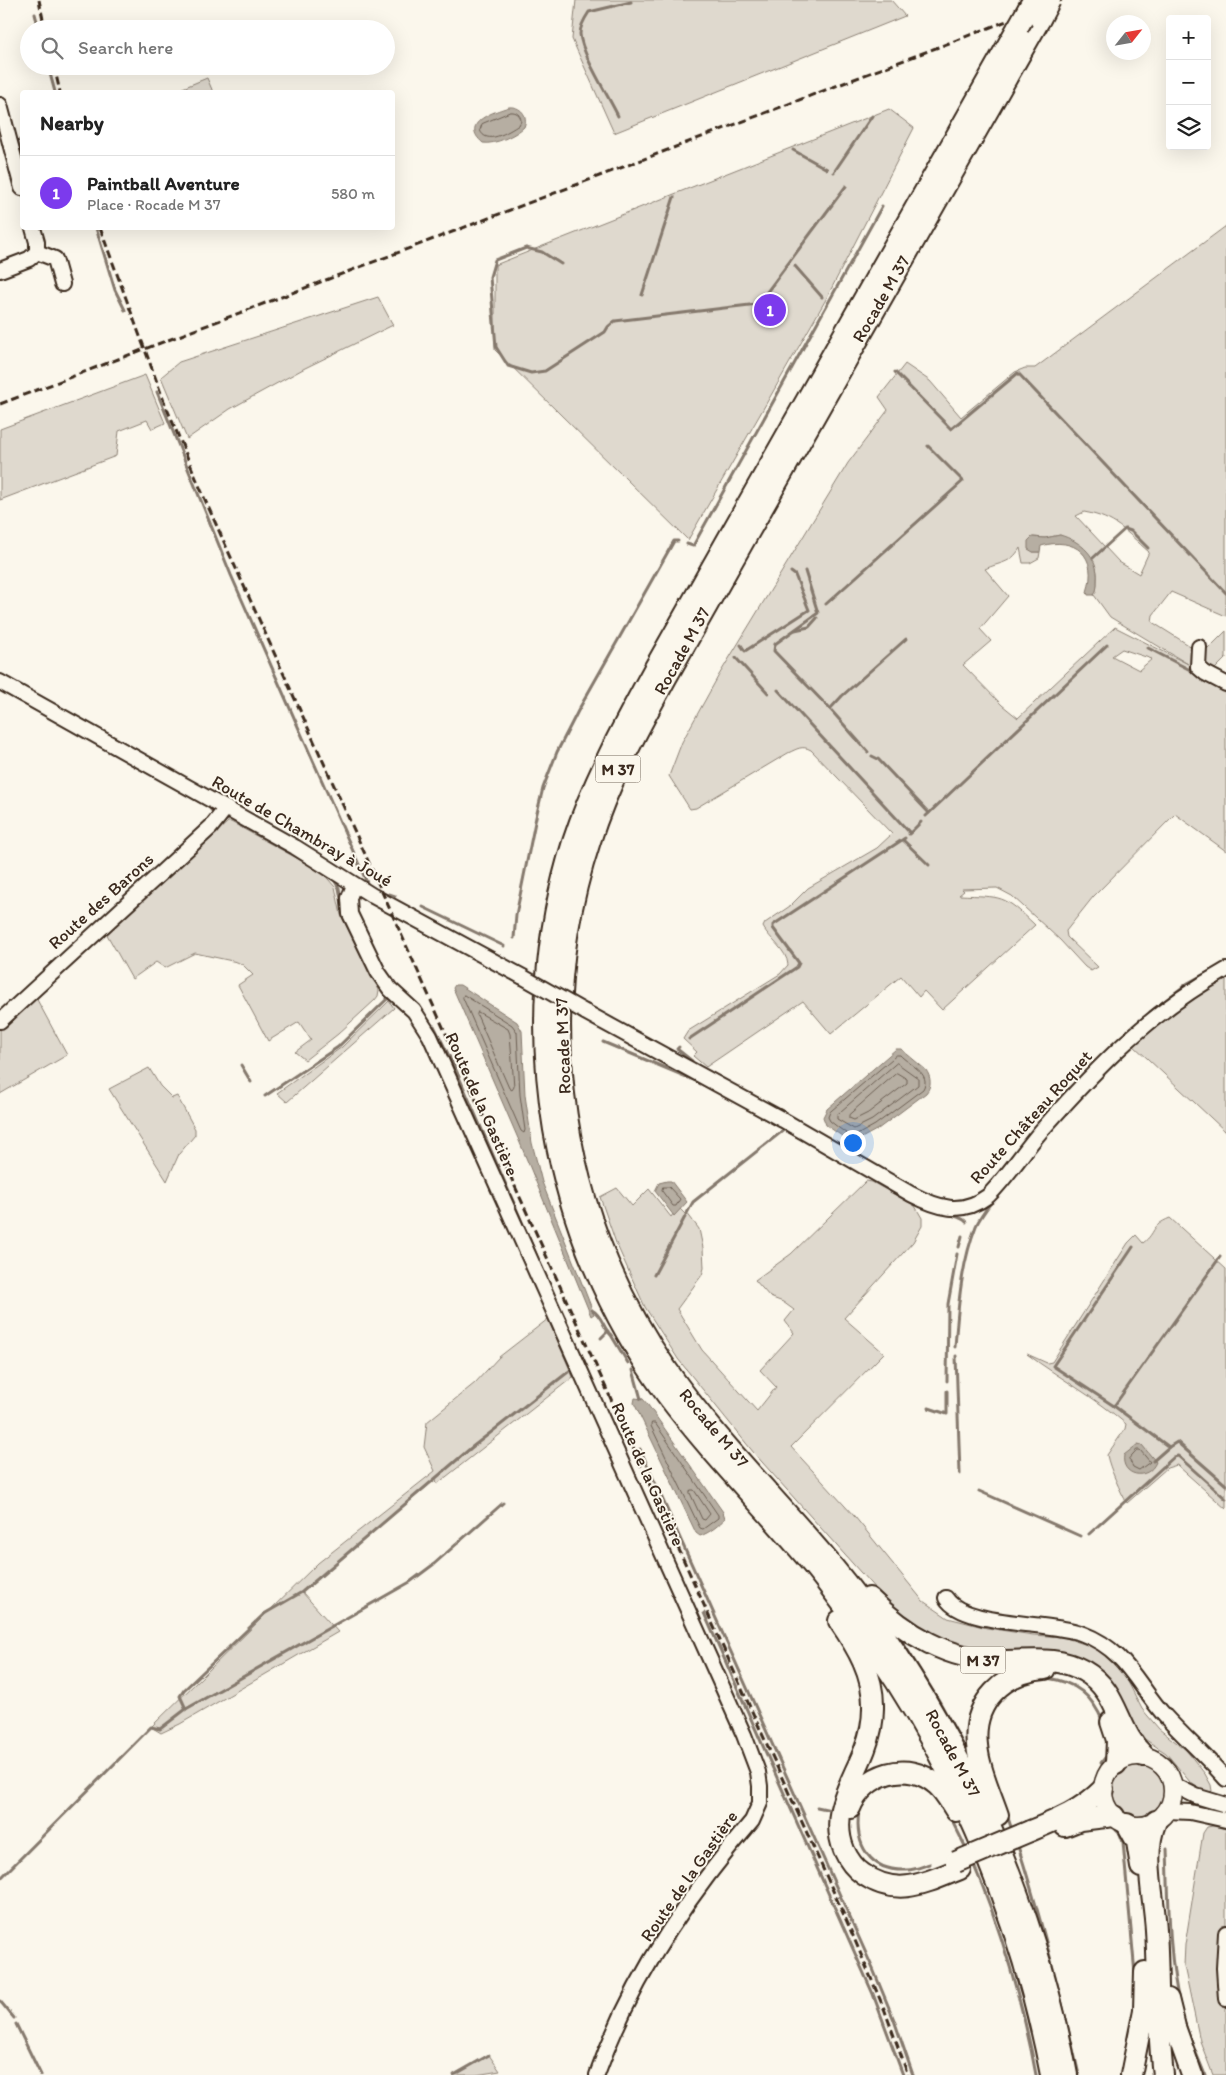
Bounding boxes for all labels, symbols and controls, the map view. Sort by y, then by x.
north arrow [1106,15,1151,60]
map controls [1166,15,1211,150]
button: + [1166,15,1211,60]
search box [20,20,395,75]
icon: search [38,34,66,62]
text: Search here [78,36,173,59]
button: − [1166,60,1211,105]
button: layers [1166,105,1211,150]
text: Nearby [40,110,104,135]
text: Paintball Aventure [87,172,240,195]
text: 1 [52,184,60,203]
text: 580 m [331,184,375,203]
text: Place · Rocade M 37 [87,195,221,214]
street label: Rocade M 37 [847,252,915,346]
pin: 1 [754,291,786,329]
street label: Rocade M 37 [649,603,715,699]
road number: M 37 [596,756,640,782]
street label: Route de Chambray à Joué [208,770,396,892]
street label: Route des Barons [44,848,158,954]
street label: Rocade M 37 [550,997,576,1095]
street label: Route de la Gastière [440,1029,524,1179]
street label: Route Château Roquet [965,1045,1097,1188]
your location [840,1130,866,1156]
street label: Rocade M 37 [675,1384,754,1472]
street label: Route de la Gastière [606,1399,690,1549]
road number: M 37 [960,1646,1006,1674]
street label: Rocade M 37 [921,1705,985,1801]
street label: Route de la Gastière [636,1806,742,1946]

